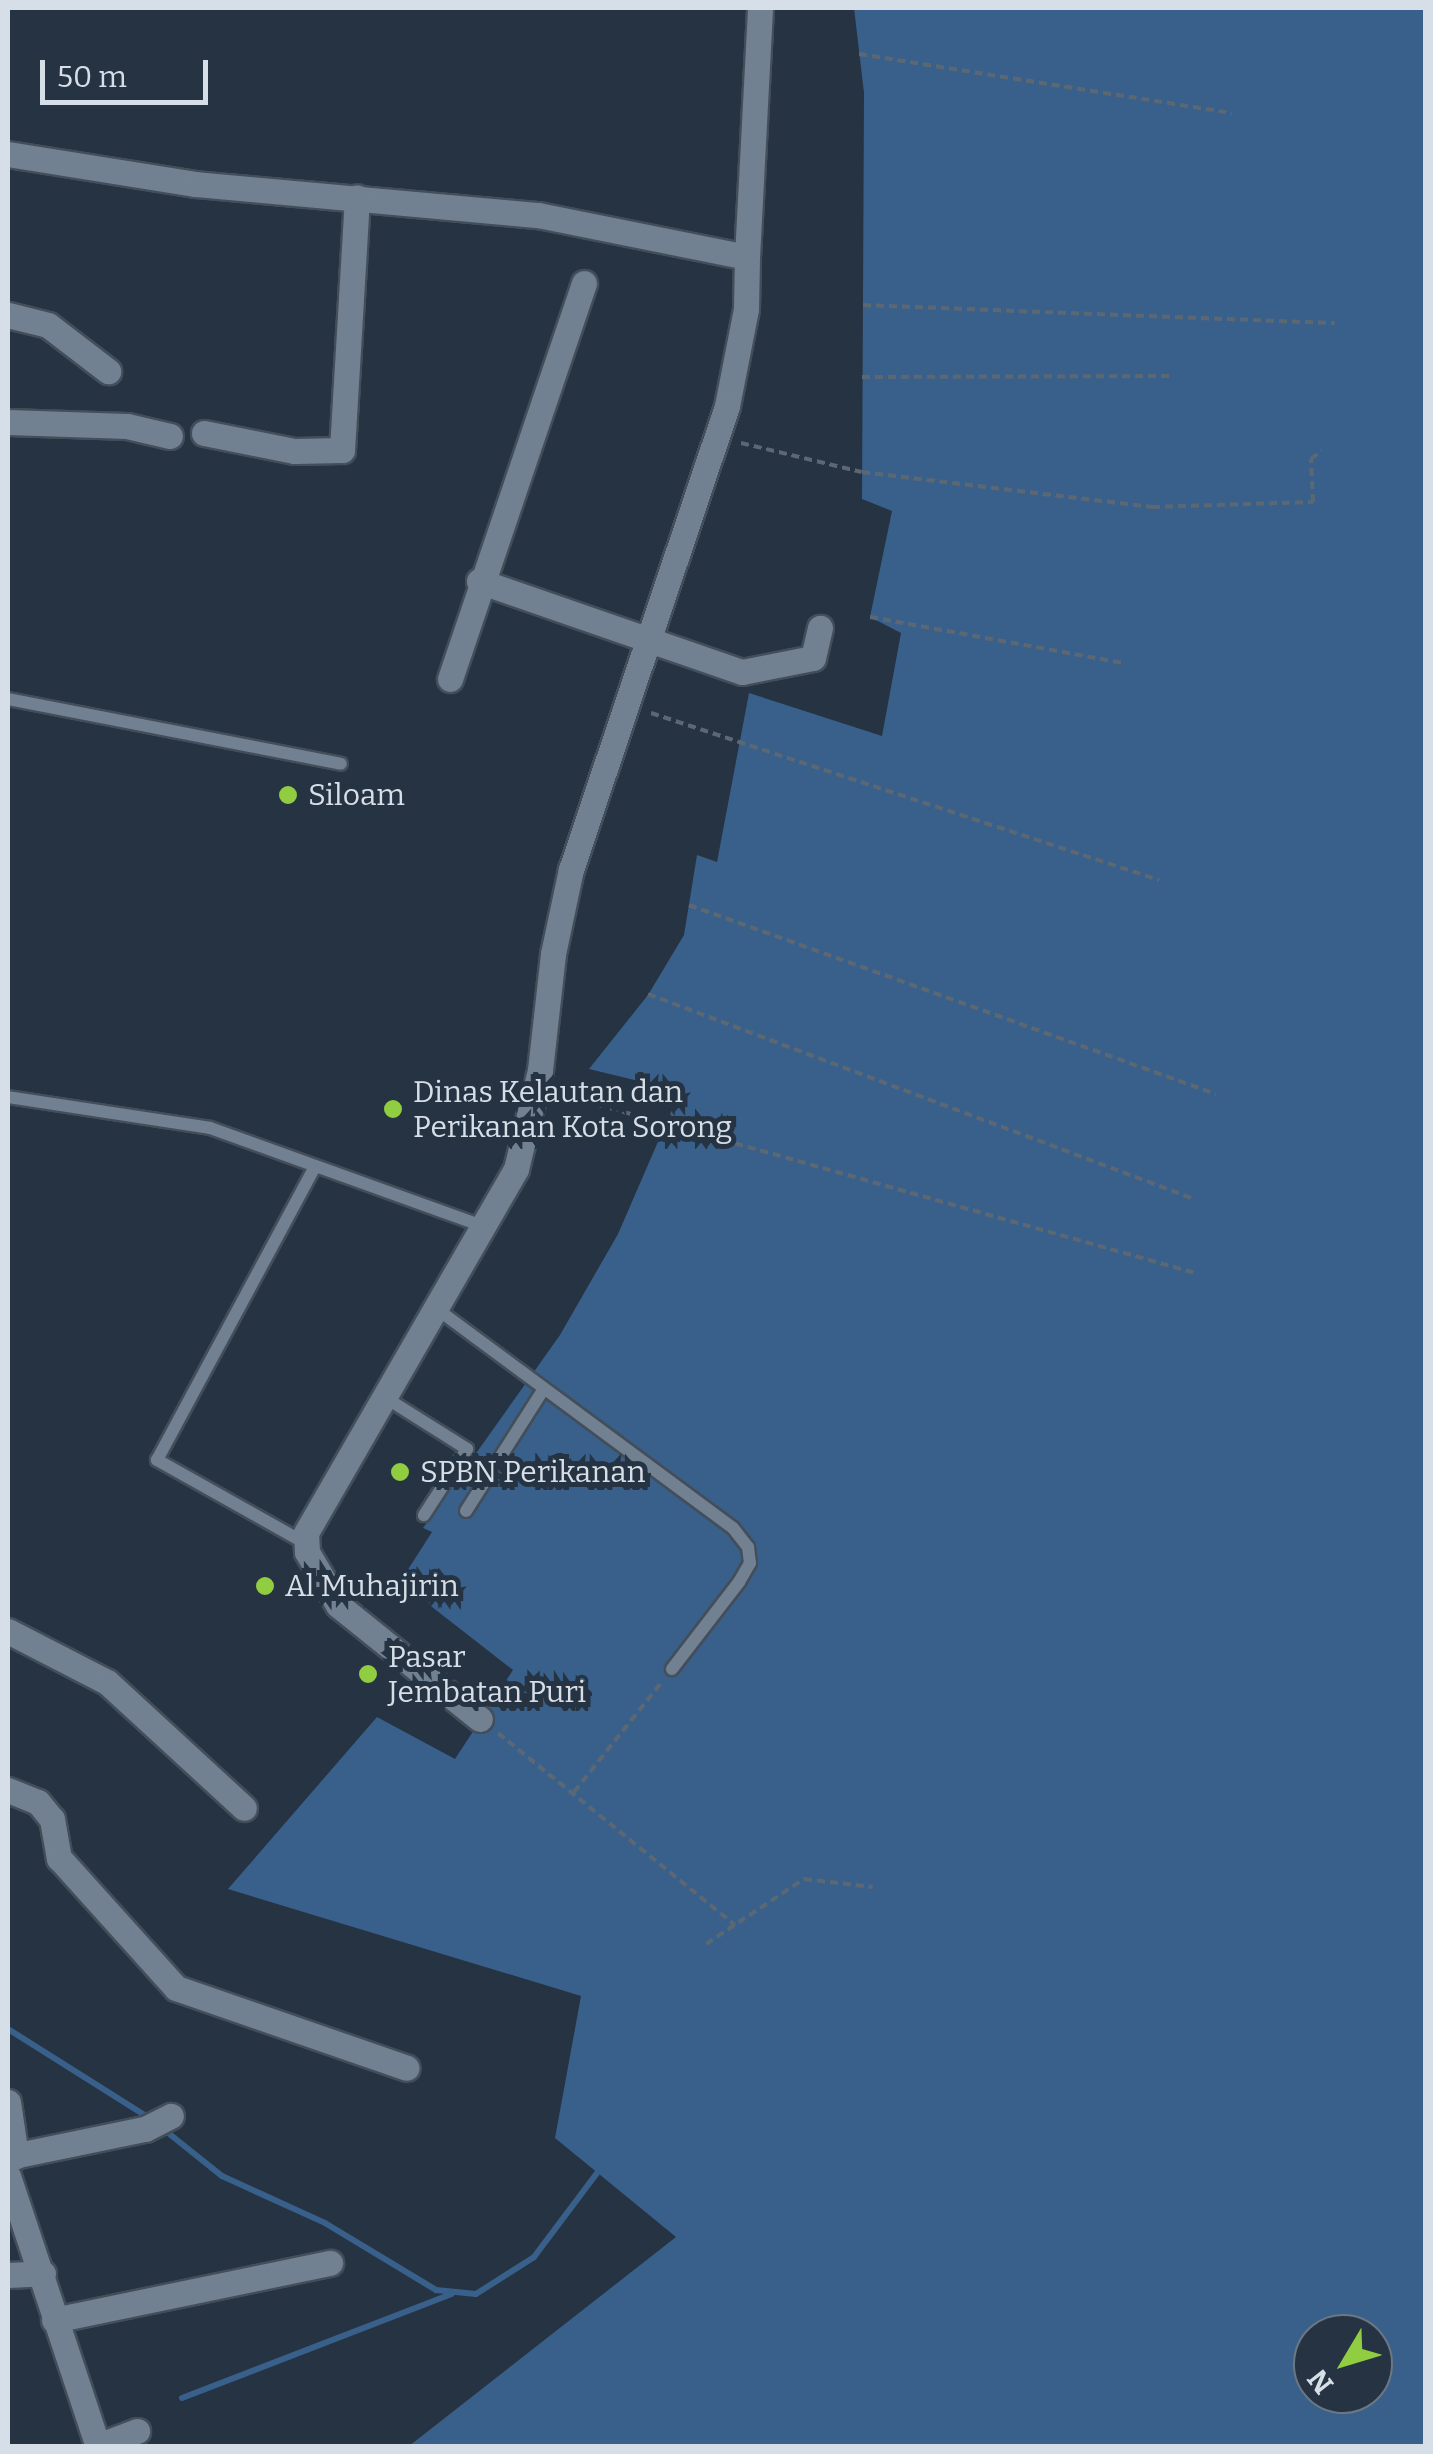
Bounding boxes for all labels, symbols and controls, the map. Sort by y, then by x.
scale bar [45,40,212,102]
text: 50 m [57,59,127,95]
place label: Siloam [308,777,405,813]
marker: Siloam [277,784,299,806]
place label: Dinas Kelautan dan Perikanan Kota Sorong [413,1074,732,1144]
marker: Dinas Kelautan dan Perikanan Kota Sorong [382,1098,404,1120]
place label: SPBN Perikanan [420,1454,646,1490]
marker: SPBN Perikanan [389,1461,411,1483]
place label: Al Muhajirin [285,1568,459,1604]
marker: Al Muhajirin [254,1575,276,1597]
place label: Pasar Jembatan Puri [388,1639,586,1710]
marker: Pasar Jembatan Puri [357,1663,379,1685]
north arrow [1293,2314,1393,2414]
text: N [1301,2363,1340,2400]

